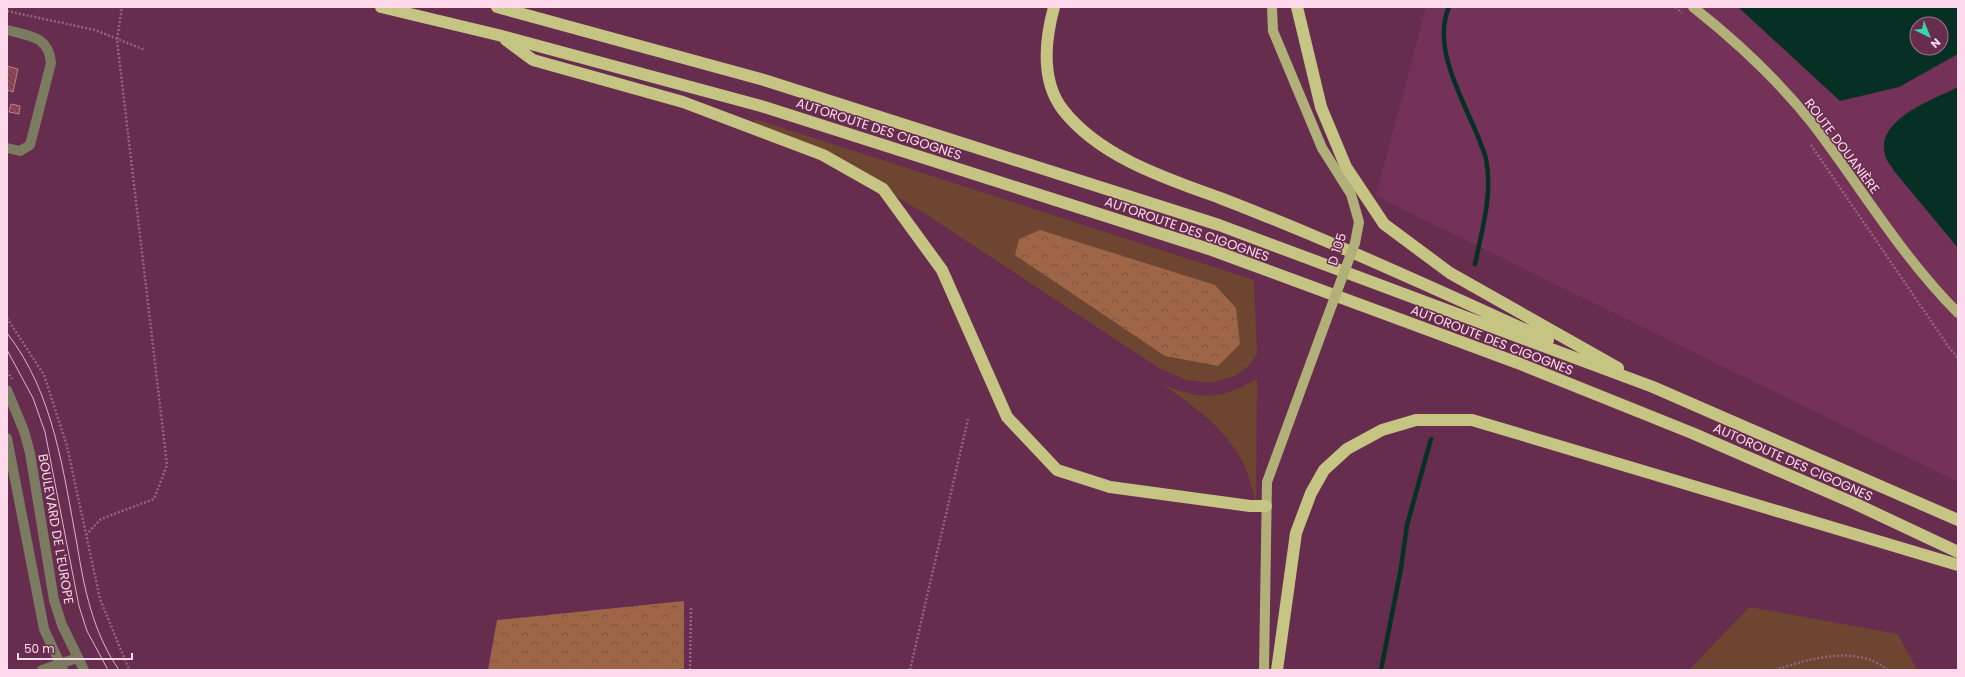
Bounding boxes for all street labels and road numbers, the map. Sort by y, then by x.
street label: AUTOROUTE DES CIGOGNES [794,93,964,165]
street label: ROUTE DOUANIÈRE [1800,95,1884,197]
street label: AUTOROUTE DES CIGOGNES [1102,192,1272,266]
street label: D 105 [1323,230,1351,268]
street label: AUTOROUTE DES CIGOGNES [1408,300,1576,380]
street label: AUTOROUTE DES CIGOGNES [1710,418,1876,506]
street label: BOULEVARD DE L'EUROPE [33,452,79,606]

